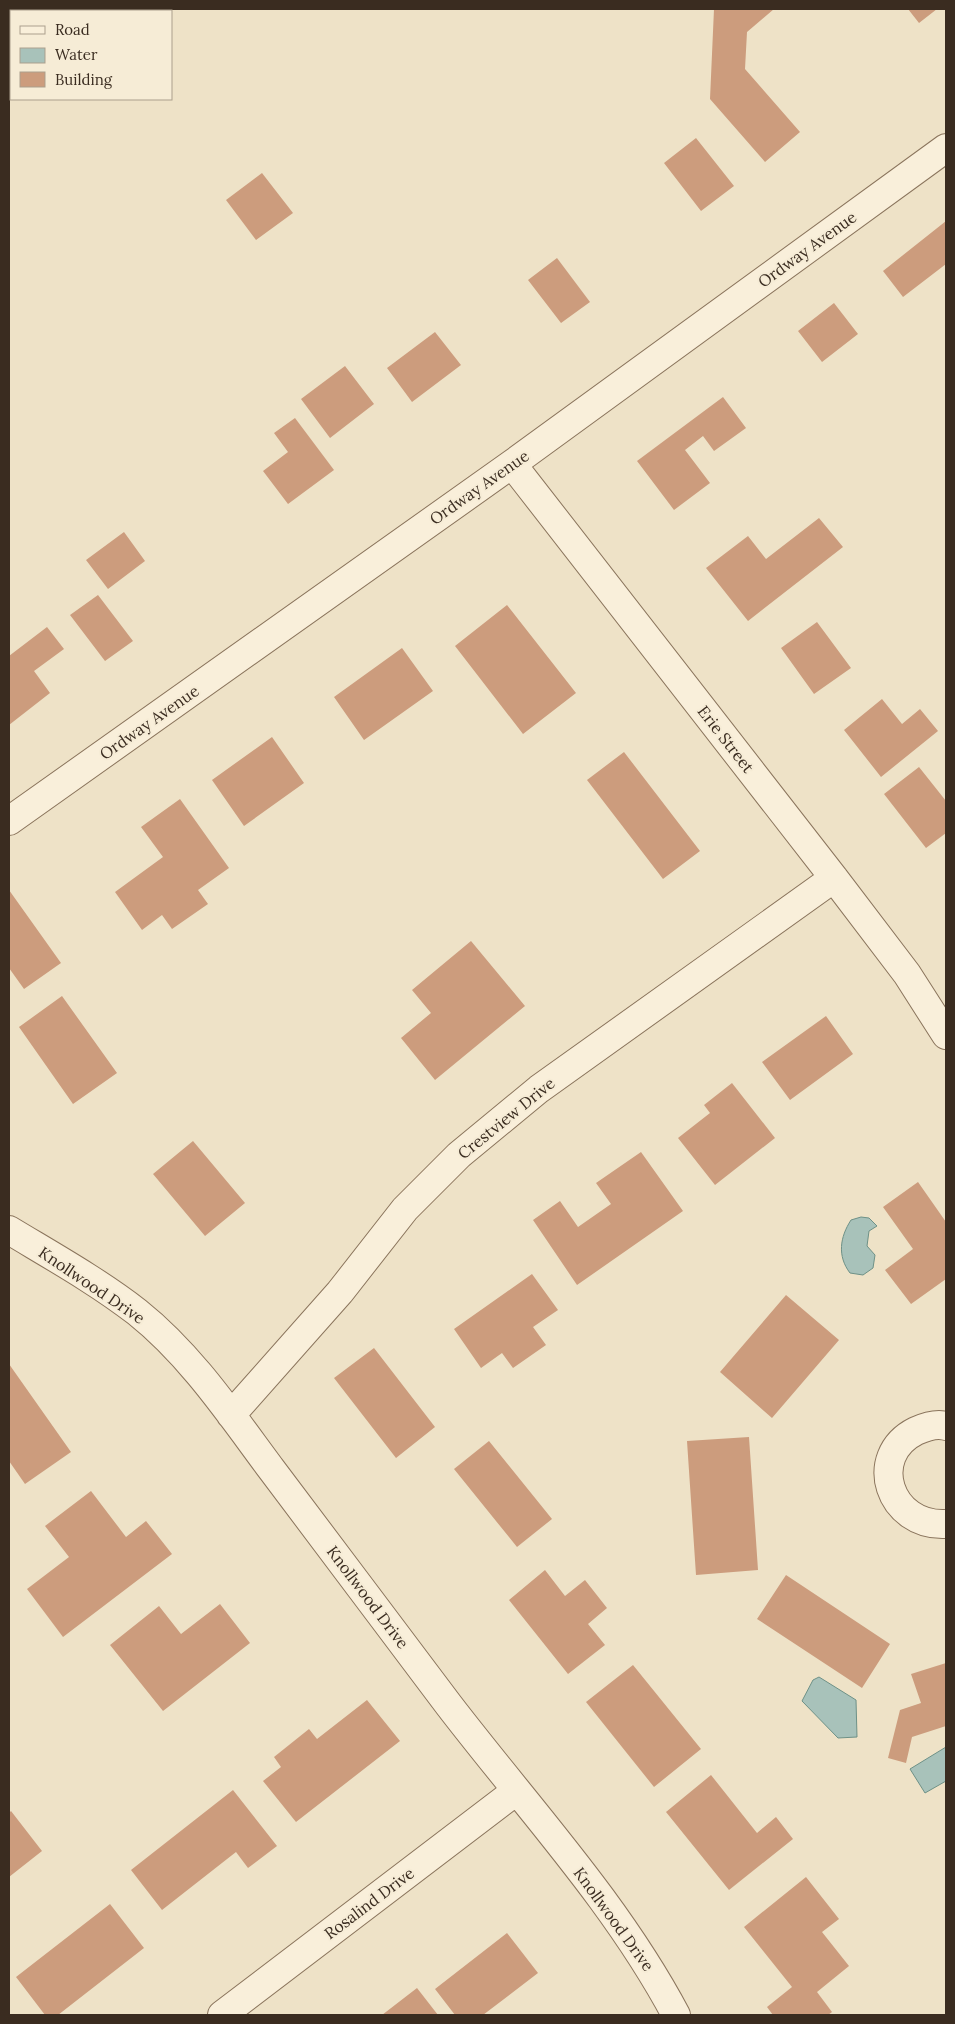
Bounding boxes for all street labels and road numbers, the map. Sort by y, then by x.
street label: Ordway Avenue [754,206,860,291]
street label: Ordway Avenue [425,445,533,529]
street label: Ordway Avenue [95,680,203,764]
street label: Erie Street [694,701,759,777]
street label: Crestview Drive [454,1073,559,1163]
street label: Knollwood Drive [35,1242,149,1328]
street label: Knollwood Drive [323,1542,413,1653]
street label: Rosalind Drive [320,1863,418,1943]
street label: Knollwood Drive [570,1863,659,1975]

